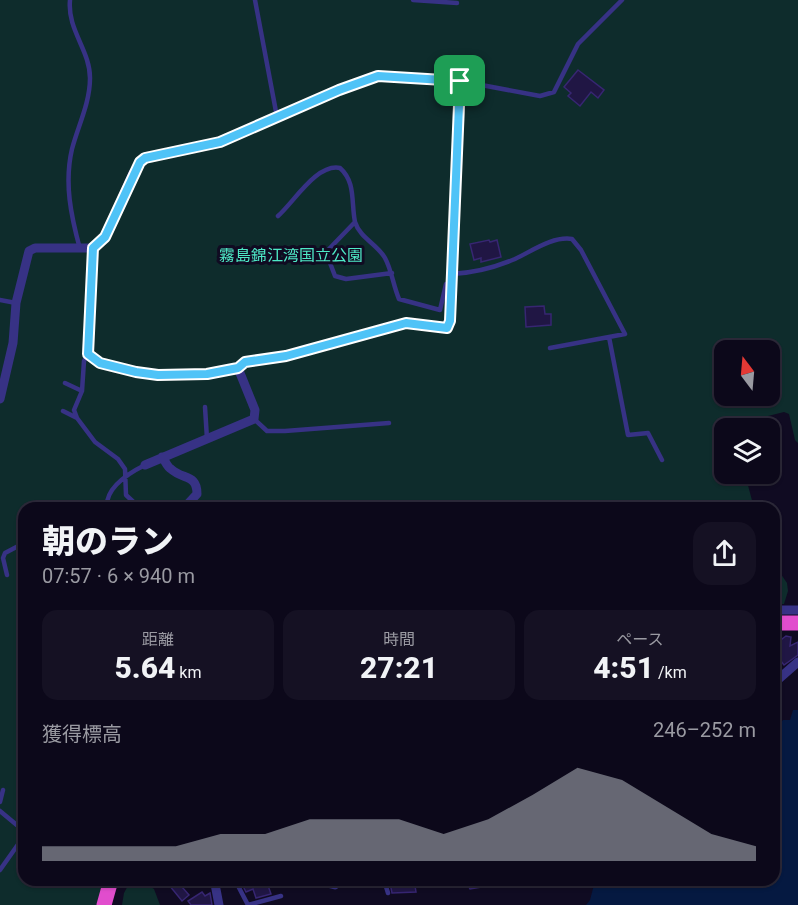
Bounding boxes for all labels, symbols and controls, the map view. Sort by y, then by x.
pin [434,55,485,106]
icon: arrive [443,64,476,97]
park label: 霧島錦江湾国立公園 [219,246,363,265]
north arrow [714,340,780,406]
map controls [714,340,780,484]
button: layers [714,418,780,484]
text: 朝のラン [42,522,174,561]
button: share [693,522,756,585]
text: 07:57 · 6 × 940 m [42,564,195,588]
text: 距離 [142,630,174,649]
text: 時間 [383,630,415,649]
text: ペース [616,630,664,649]
text: 5.64 [115,650,175,685]
text: 27:21 [360,650,438,685]
text: 4:51 [593,650,654,685]
text: km [175,663,201,682]
text: /km [654,663,687,682]
text: 246–252 m [653,718,756,742]
text: 獲得標高 [42,722,122,746]

